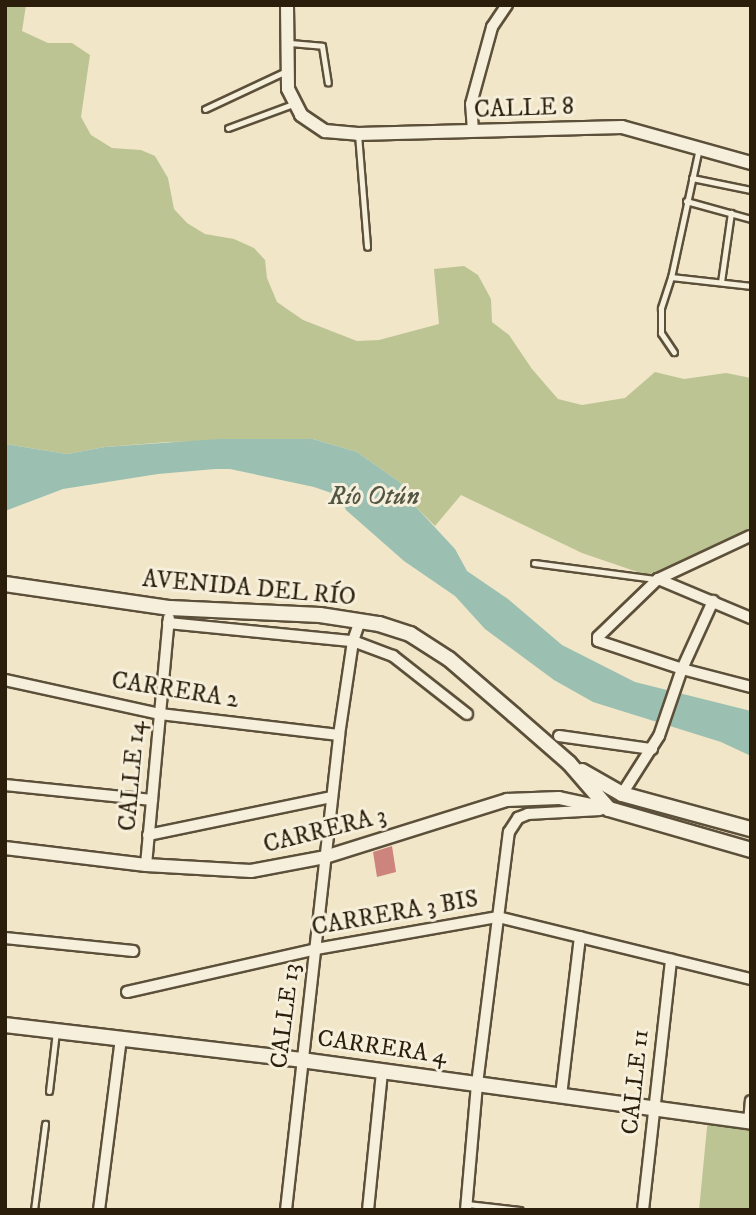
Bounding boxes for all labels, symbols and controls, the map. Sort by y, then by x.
street label: CALLE 8 [474,93,574,125]
water label: Río Otún [328,481,420,513]
street label: AVENIDA DEL RÍO [141,565,357,613]
street label: CARRERA 2 [109,667,241,715]
street label: CALLE 14 [114,720,152,832]
street label: CARRERA 3 [261,802,389,860]
street label: CARRERA 3 BIS [310,885,480,943]
street label: CALLE 13 [265,962,307,1070]
street label: CARRERA 4 [315,1025,449,1071]
street label: CALLE 11 [616,1028,656,1136]

